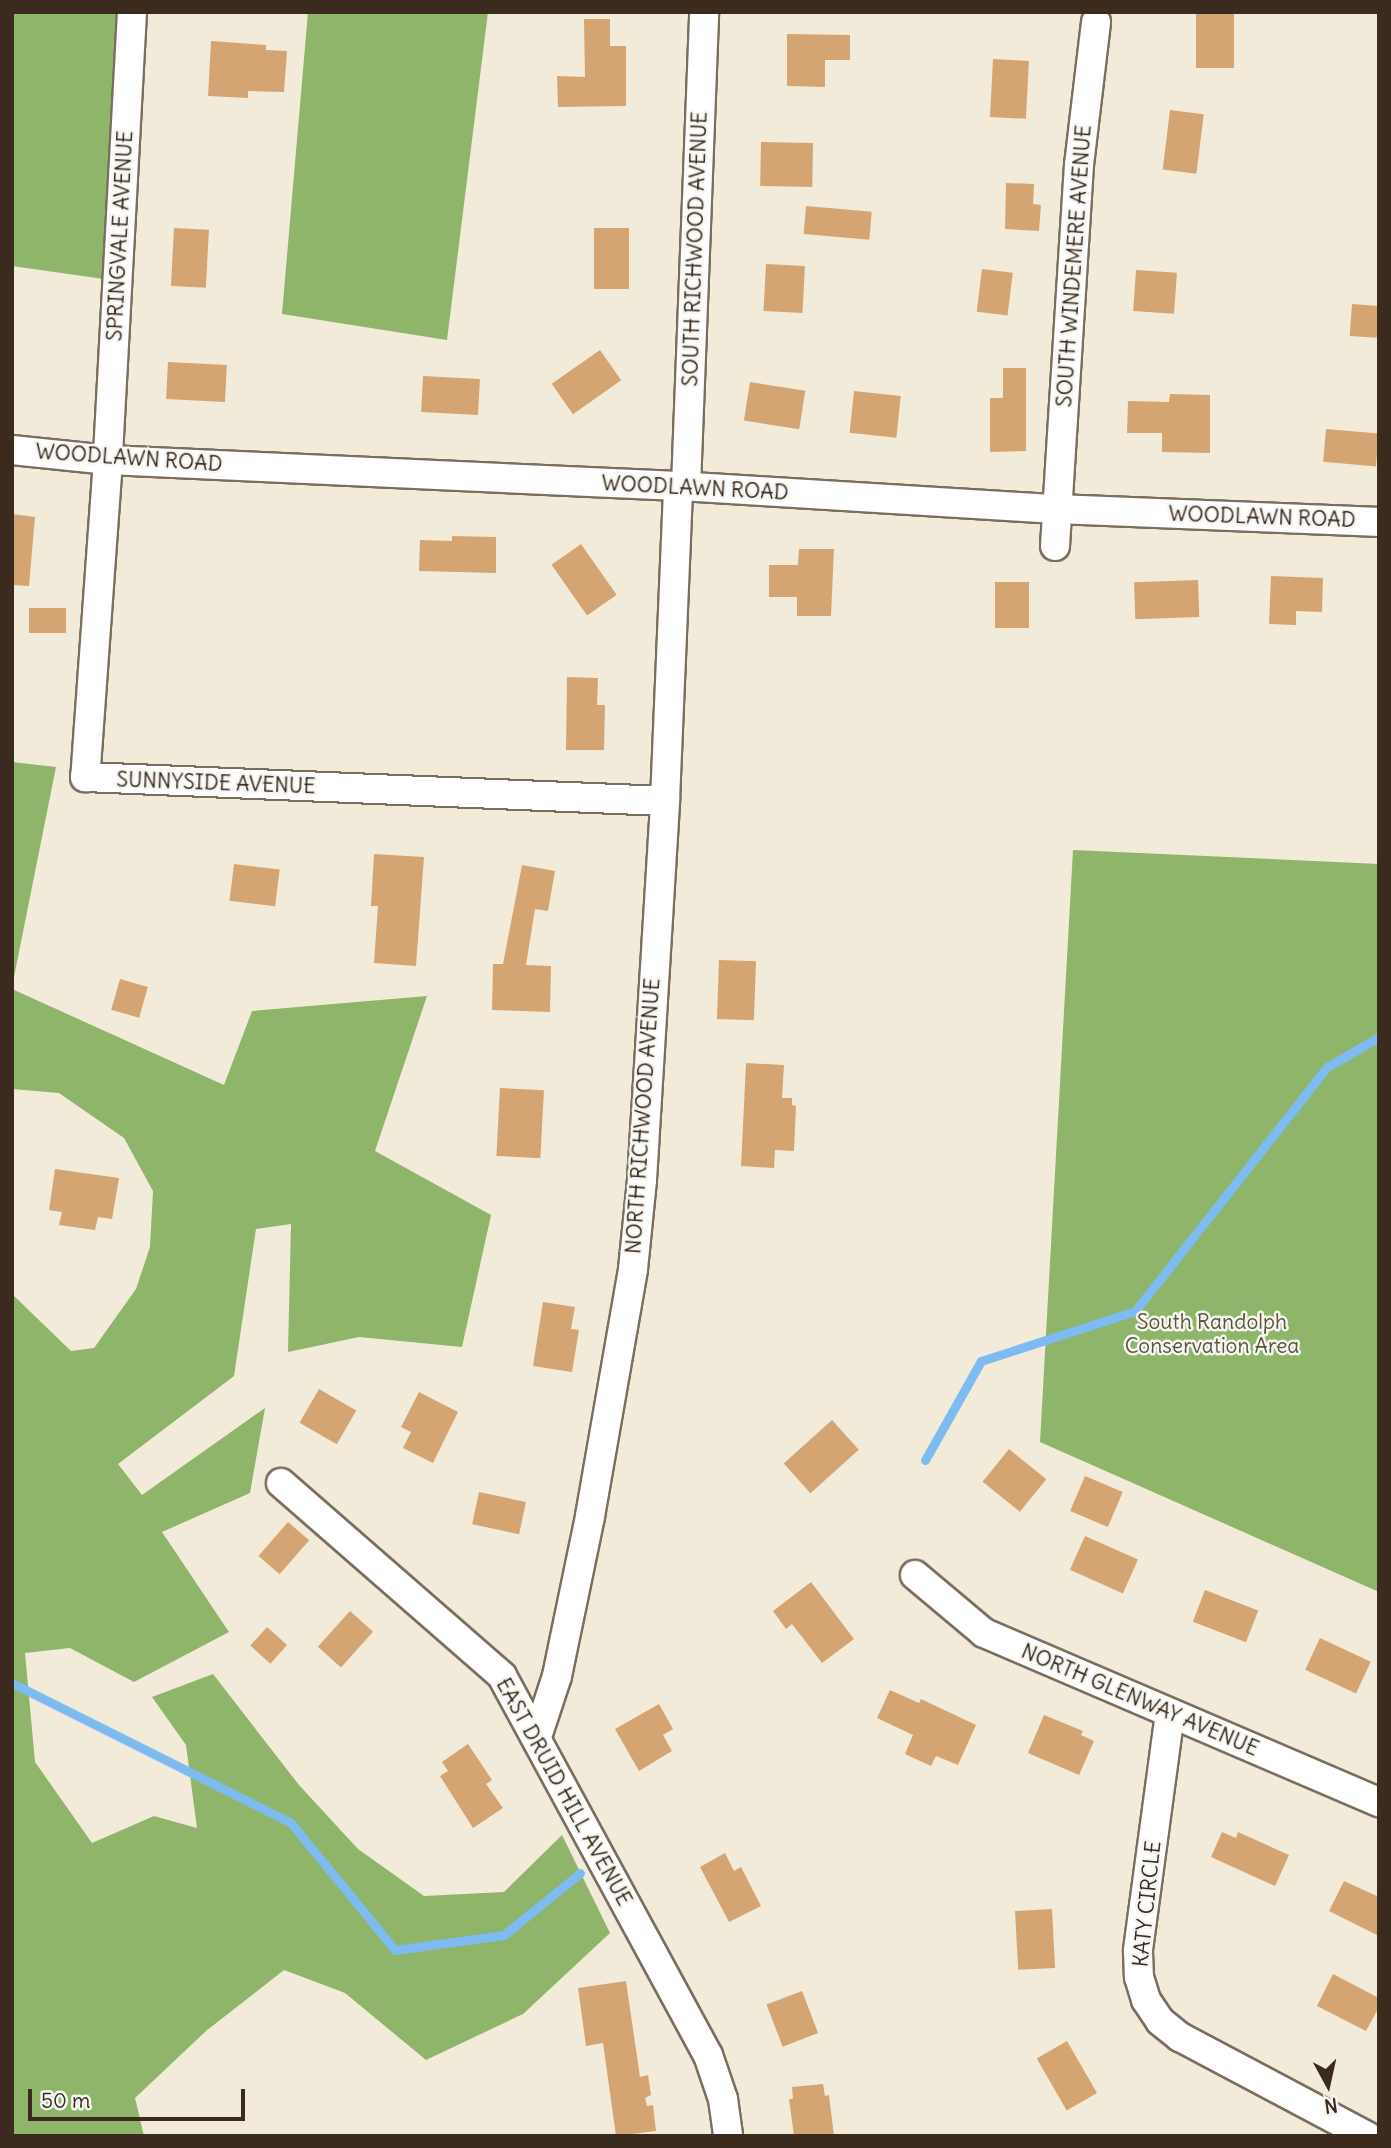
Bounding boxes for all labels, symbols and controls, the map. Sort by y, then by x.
street label: SOUTH RICHWOOD AVENUE [678,111,712,387]
street label: SOUTH WINDEMERE AVENUE [1052,124,1096,408]
street label: SPRINGVALE AVENUE [102,130,138,342]
street label: WOODLAWN ROAD [35,439,223,477]
street label: WOODLAWN ROAD [601,471,789,505]
street label: WOODLAWN ROAD [1168,501,1356,533]
street label: SUNNYSIDE AVENUE [116,767,316,799]
street label: NORTH RICHWOOD AVENUE [621,977,665,1255]
park label: South Randolph Conservation Area [1125,1309,1299,1359]
street label: NORTH GLENWAY AVENUE [1017,1638,1263,1762]
street label: EAST DRUID HILL AVENUE [491,1674,637,1910]
street label: KATY CIRCLE [1128,1840,1166,1968]
north arrow [1293,2050,1363,2120]
scale bar [32,2074,248,2118]
text: 50 m [41,2087,90,2114]
text: N [1323,2093,1339,2119]

